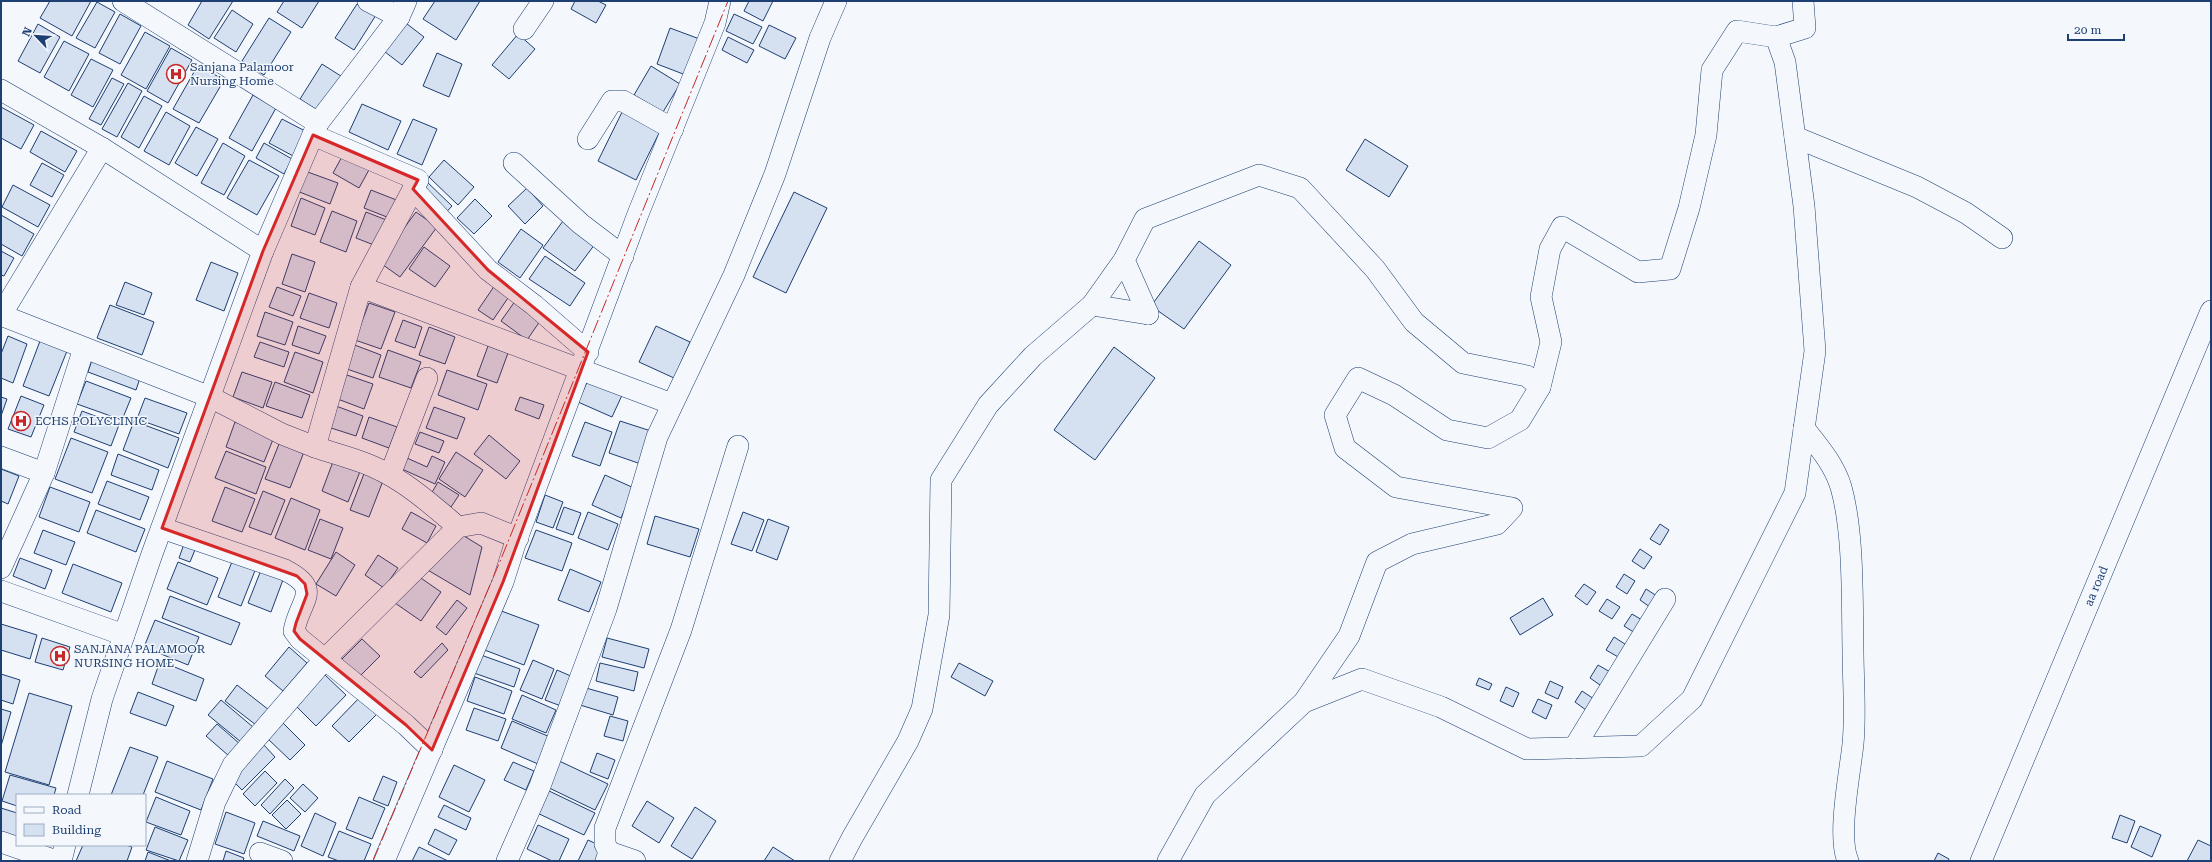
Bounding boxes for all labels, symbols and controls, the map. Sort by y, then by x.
north arrow [16,16,56,56]
scale bar [2068,16,2124,42]
text: 20 m [2074,23,2101,37]
text: N [20,25,35,39]
place label: Sanjana Palamoor Nursing Home [190,60,294,88]
hospital icon: Sanjana Palamoor Nursing Home [165,63,187,85]
hospital icon: ECHS POLYCLINIC [10,410,32,432]
place label: ECHS POLYCLINIC [35,414,147,428]
street label: aa road [2081,564,2111,608]
place label: SANJANA PALAMOOR NURSING HOME [74,642,206,670]
hospital icon: SANJANA PALAMOOR NURSING HOME [49,645,71,667]
legend [16,794,146,846]
text: Road [52,803,82,817]
text: Building [52,823,101,837]

